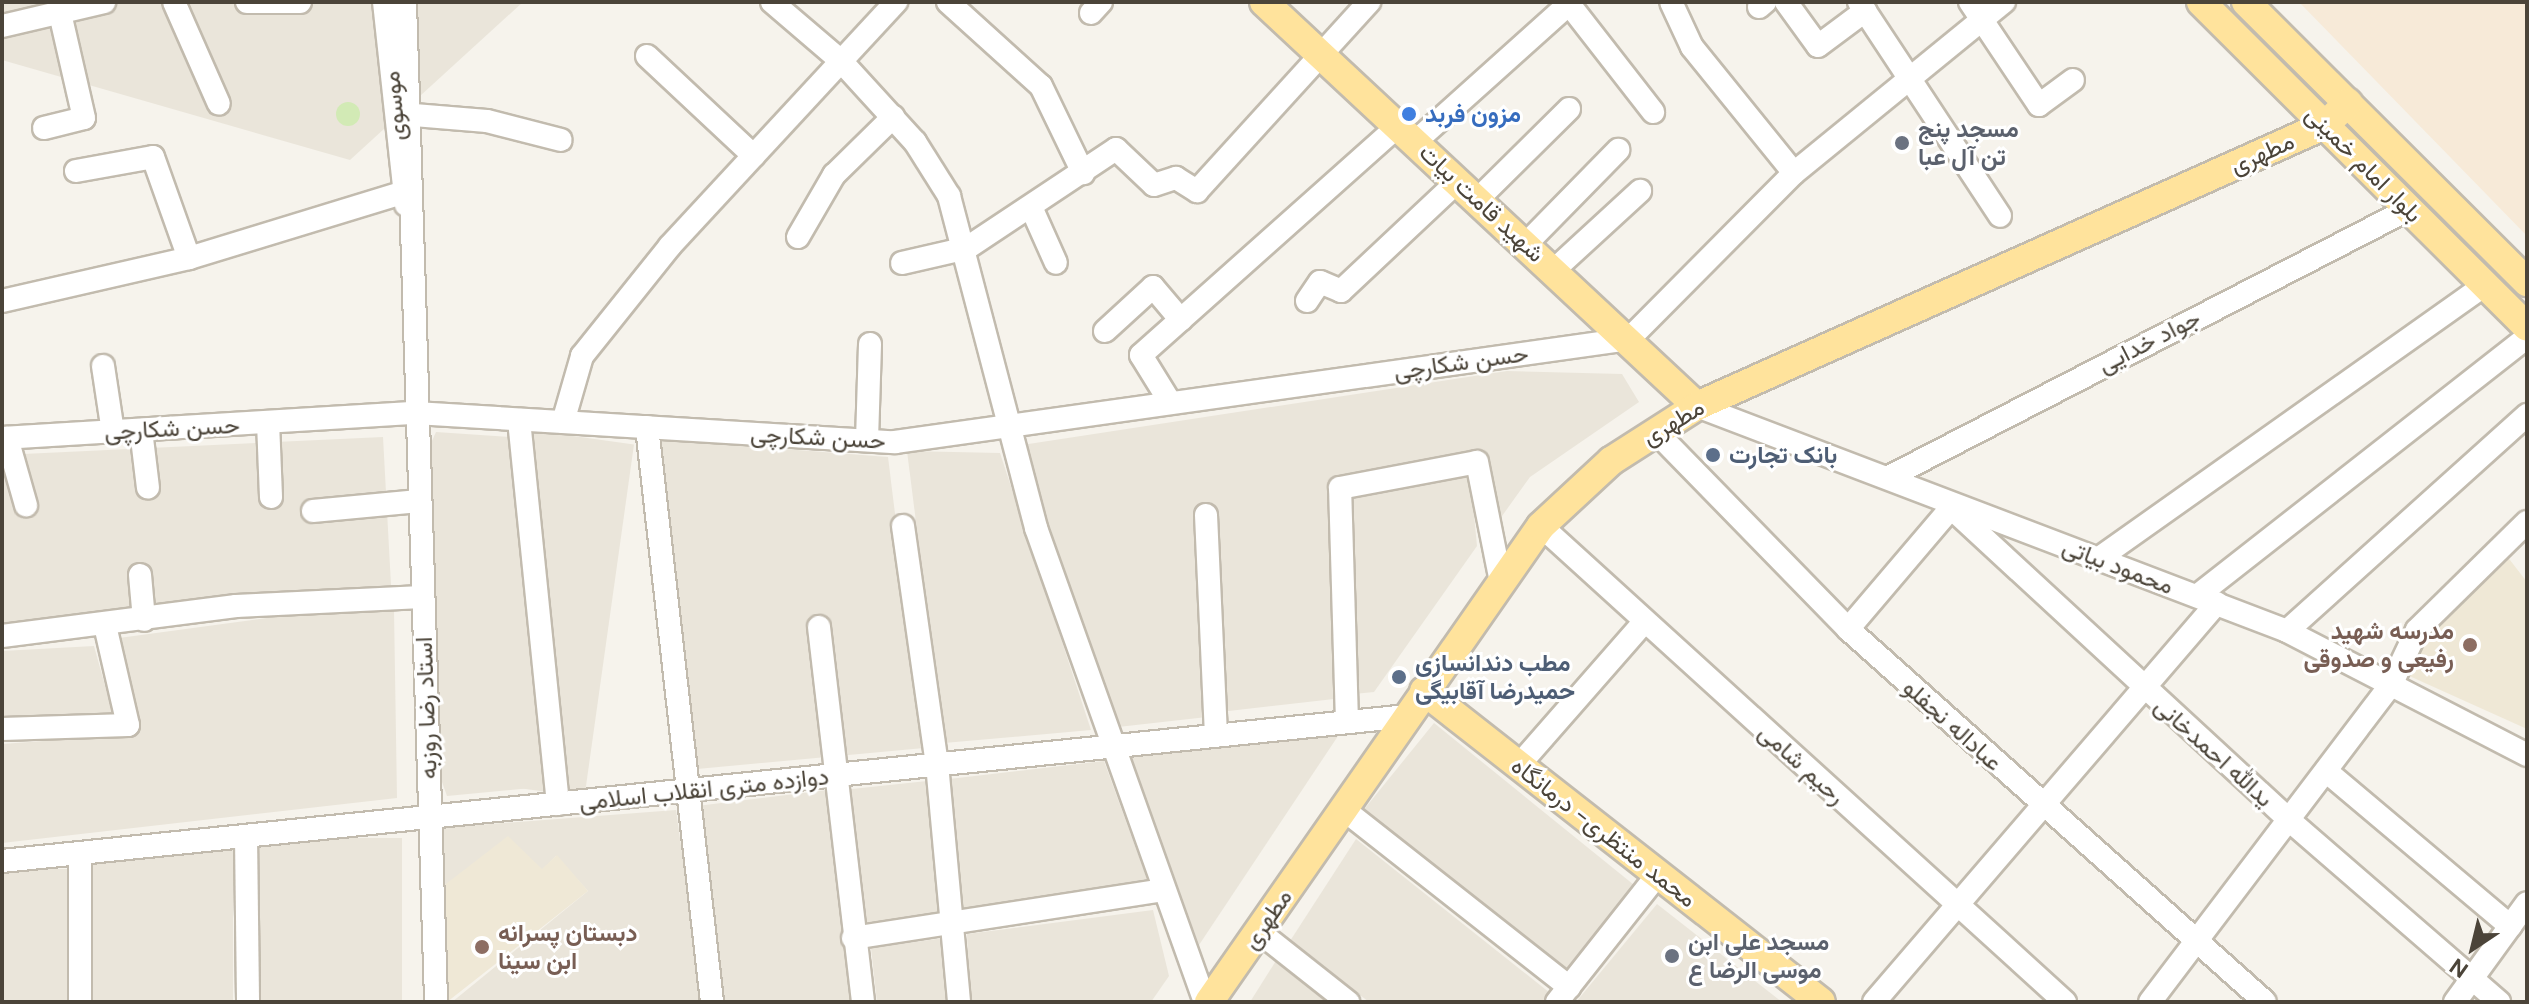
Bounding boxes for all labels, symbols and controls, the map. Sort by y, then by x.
street label: موسوی [377,70,411,142]
place label: مزون فربد [1425,100,1521,128]
street label: بلوار امام خمینی [2300,100,2428,228]
marker: مزون فربد [1400,105,1418,123]
place label: مسجد پنج تن آل عبا [1918,115,2019,171]
street label: مطهری [2225,126,2299,180]
marker: مسجد پنج تن آل عبا [1893,134,1911,152]
street label: شهید قامت بیات [1413,138,1551,268]
street label: جواد خدایی [2093,303,2205,379]
street label: حسن شکارچی [1392,338,1530,386]
street label: مطهری [1637,392,1709,452]
street label: حسن شکارچی [104,410,240,446]
street label: حسن شکارچی [750,419,886,455]
place label: بانک تجارت [1729,441,1837,469]
marker: بانک تجارت [1704,446,1722,464]
street label: محمود بیاتی [2058,532,2178,600]
place label: مدرسه شهید رفیعی و صدوقی [2304,617,2454,673]
street label: استاد رضا روزبه [409,636,443,780]
marker: مدرسه شهید رفیعی و صدوقی [2461,636,2479,654]
place label: مطب دندانسازی حمیدرضا آقابیگی [1415,649,1575,705]
marker: مطب دندانسازی حمیدرضا آقابیگی [1390,668,1408,686]
street label: عباداله نجفلو [1898,673,2008,777]
street label: یدالله احمدخانی [2149,691,2279,813]
street label: رحیم شامی [1753,718,1851,810]
street label: محمد منتظری- درمانگاه [1506,751,1702,913]
street label: دوازده متری انقلاب اسلامی [578,762,830,816]
street label: مطهری [1236,883,1298,955]
north arrow [2433,908,2513,988]
place label: دبستان پسرانه ابن سینا [498,919,638,975]
place label: مسجد علی ابن موسی الرضا ع [1688,928,1829,984]
marker: دبستان پسرانه ابن سینا [473,938,491,956]
marker: مسجد علی ابن موسی الرضا ع [1663,947,1681,965]
text: N [2444,952,2474,985]

